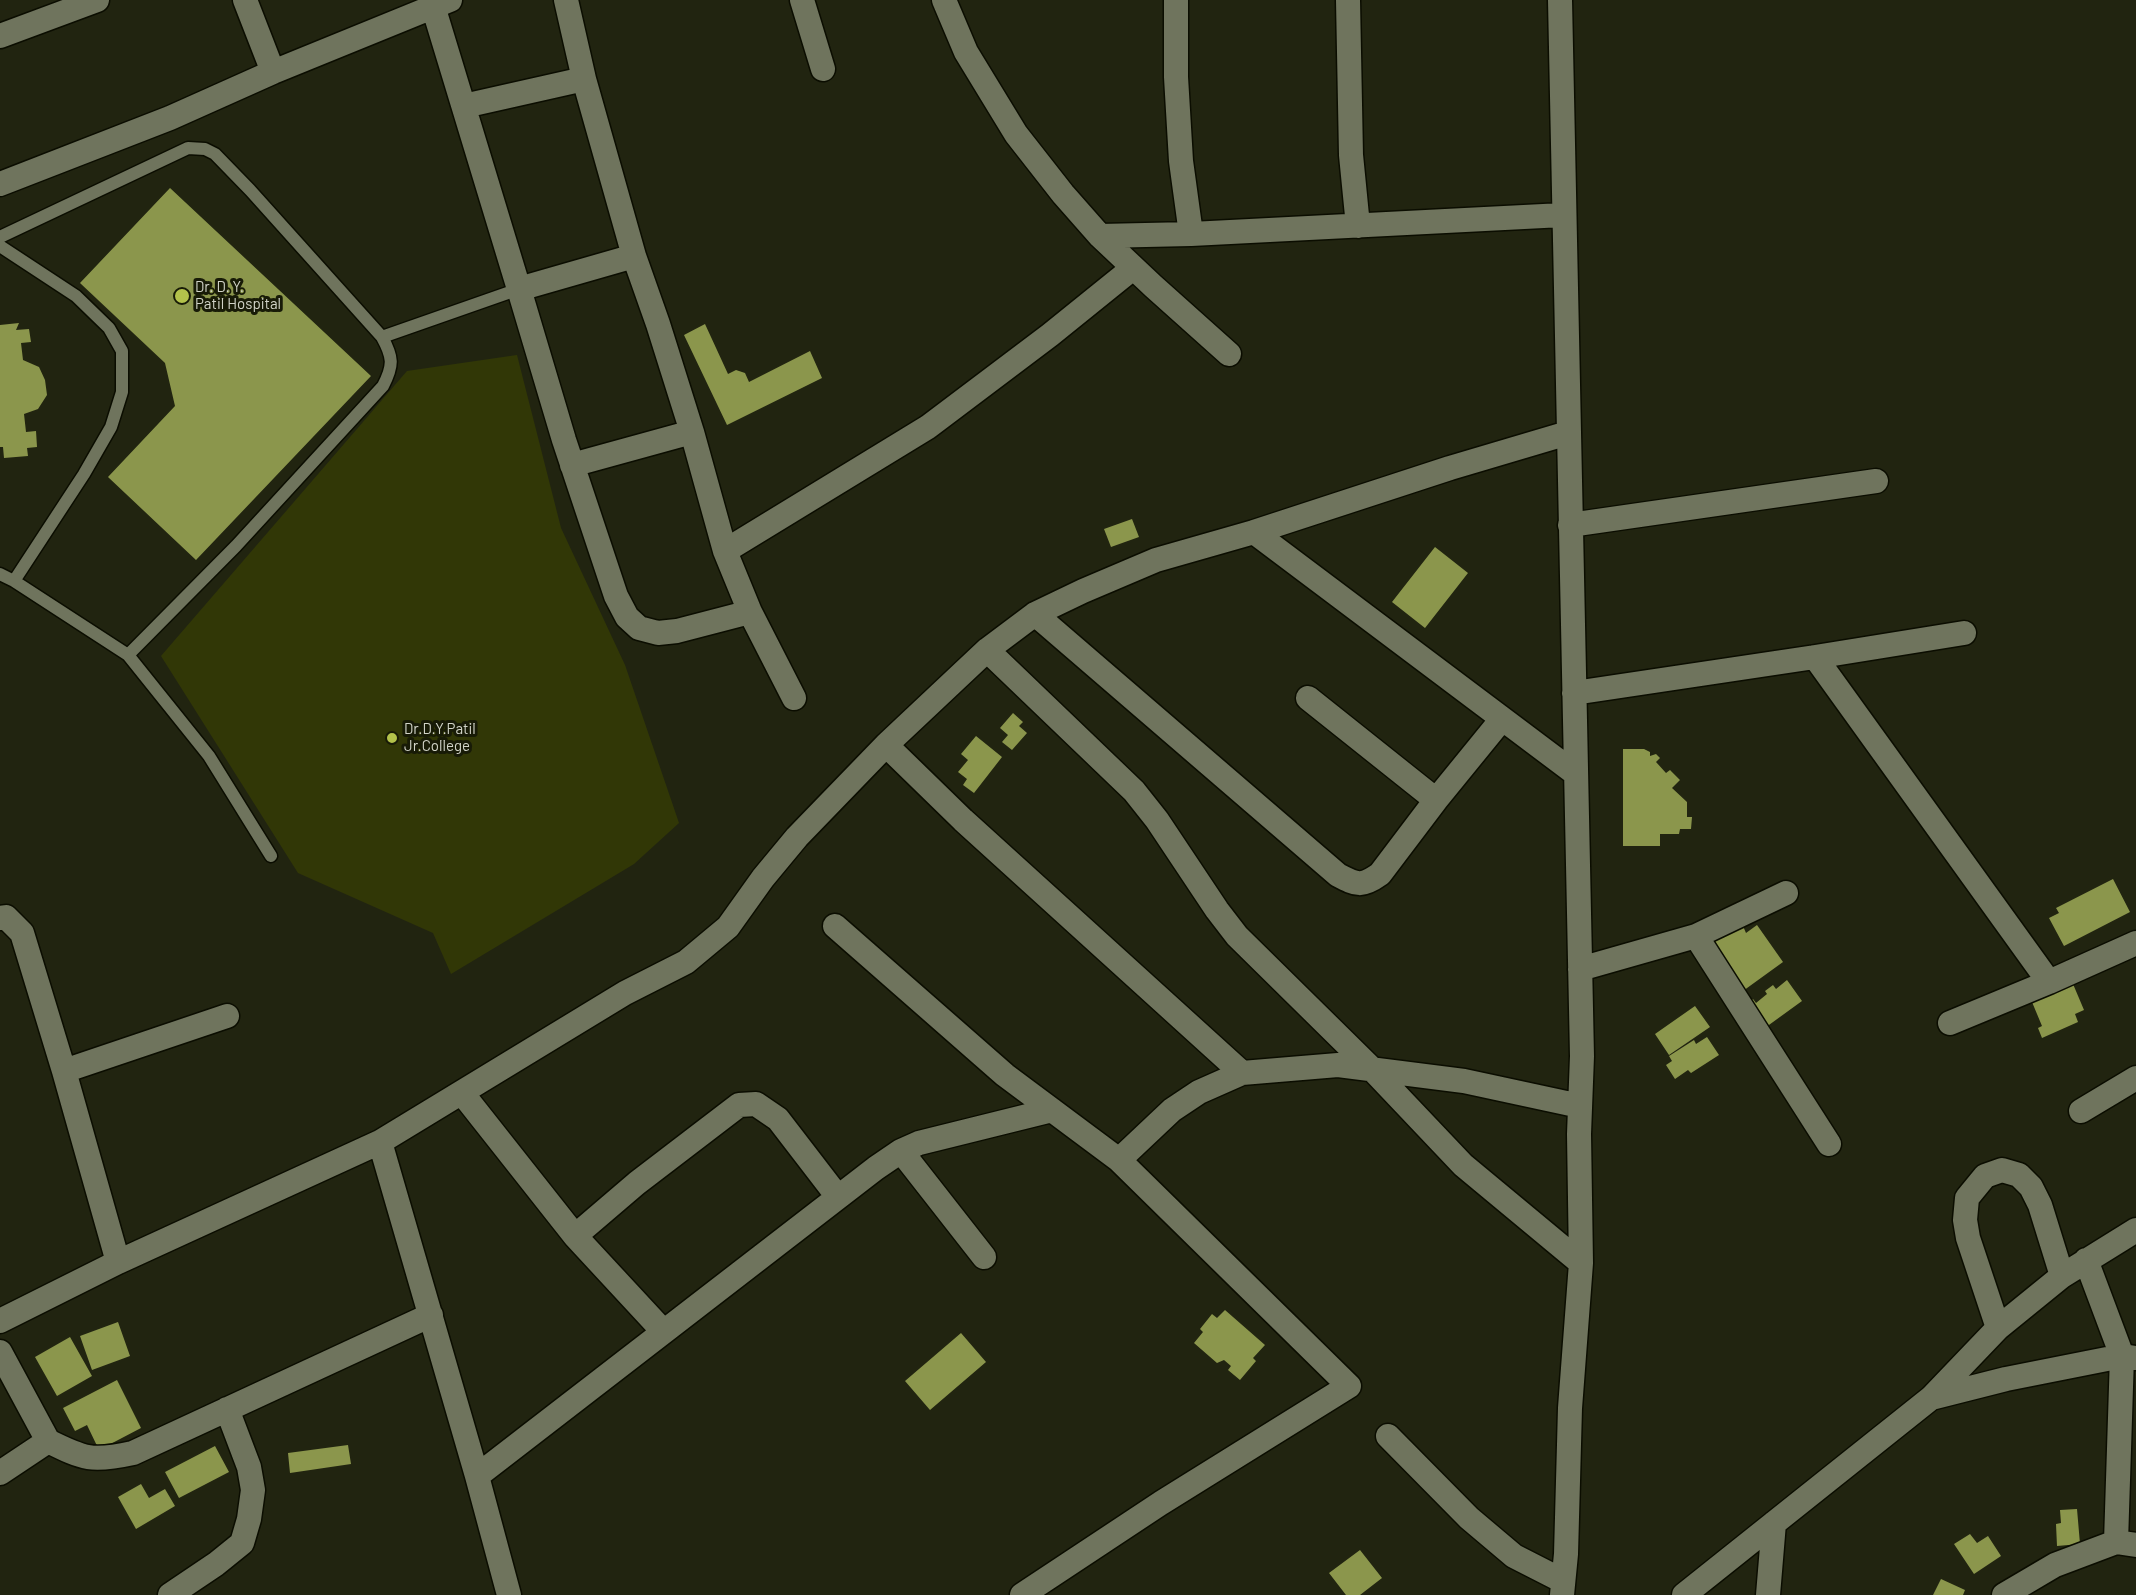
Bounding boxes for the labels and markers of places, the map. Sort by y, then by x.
place label: Dr. D. Y. Patil Hospital [195,278,281,313]
marker: Dr. D. Y. Patil Hospital [173,287,191,305]
place label: Dr.D.Y.Patil Jr.College [404,720,476,755]
marker: Dr.D.Y.Patil Jr.College [385,731,399,745]

